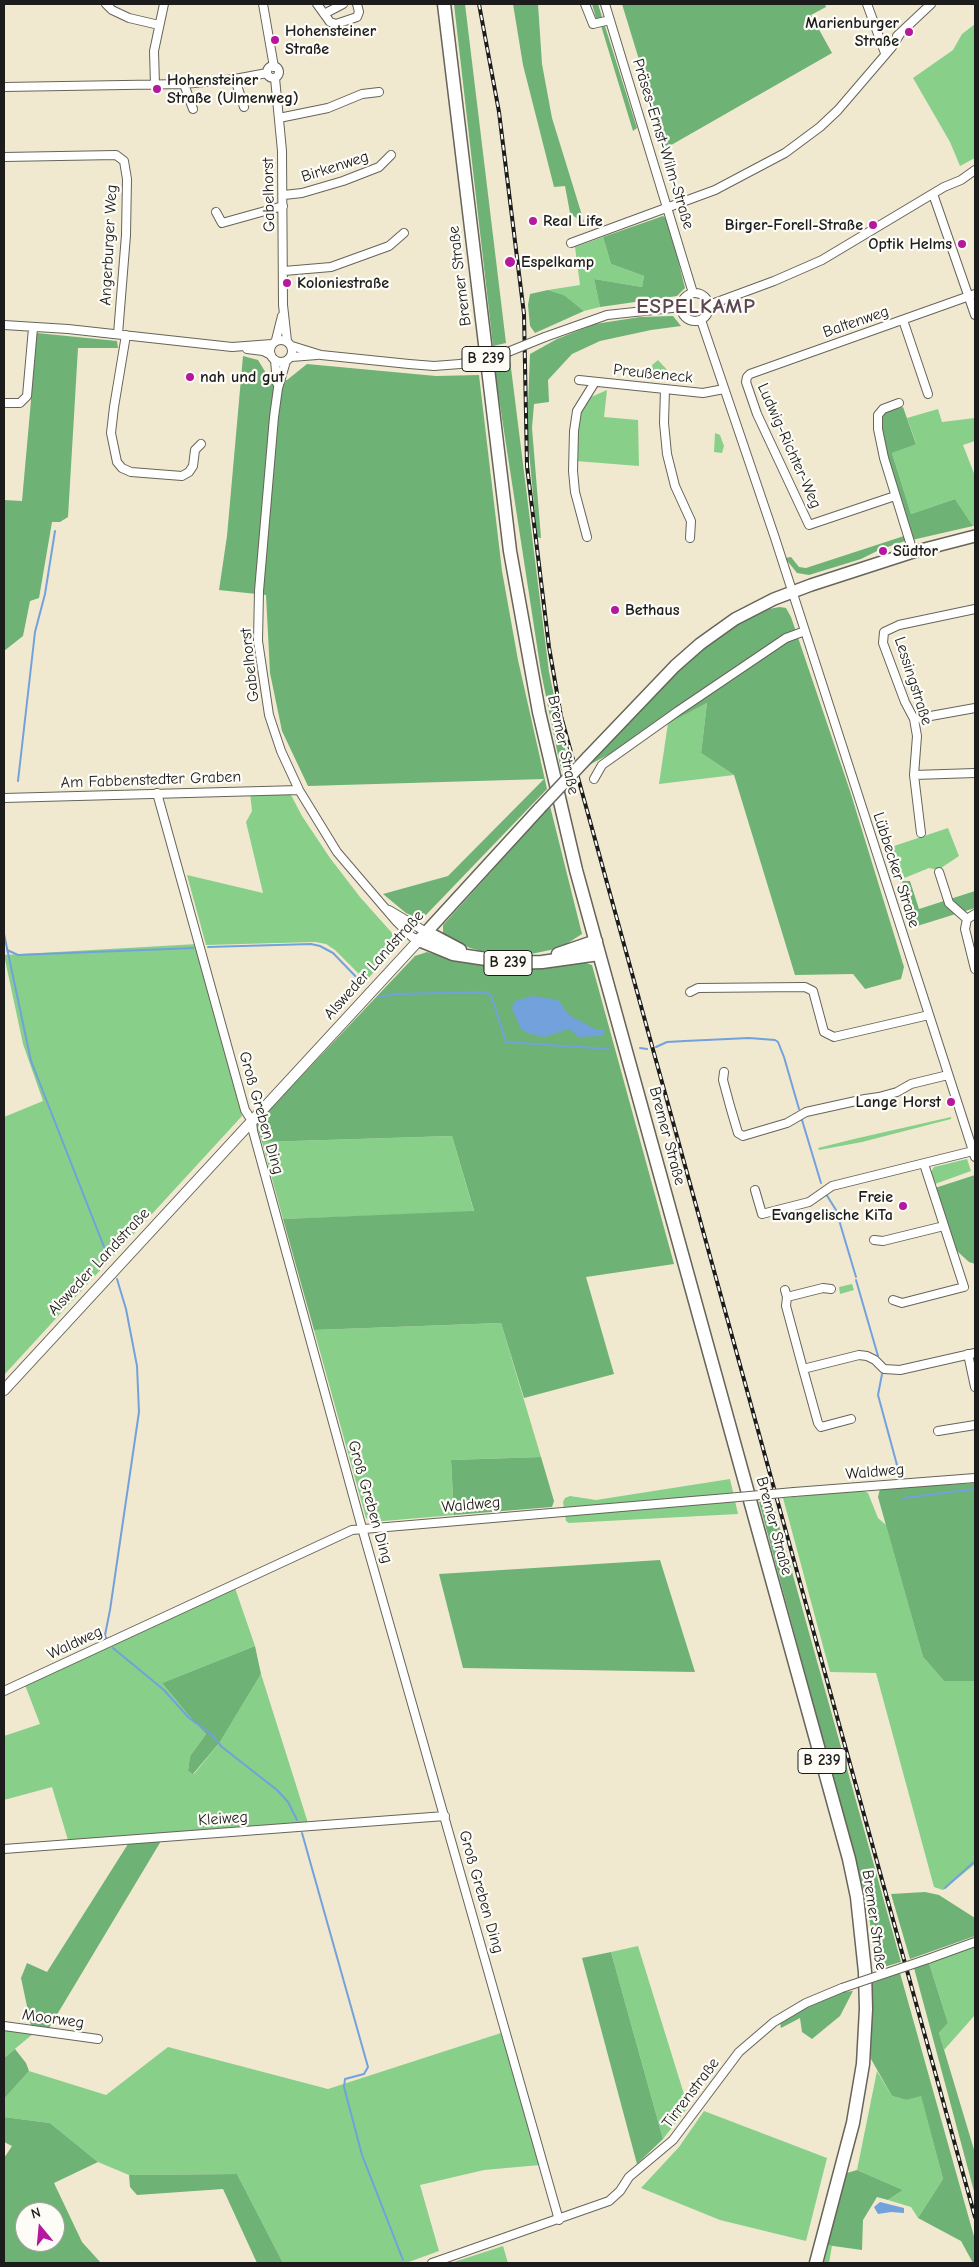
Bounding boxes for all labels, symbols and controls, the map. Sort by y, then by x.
place label: Marienburger Straße [805,13,899,51]
place label: Hohensteiner Straße [285,21,376,59]
marker: Marienburger Straße [903,26,915,38]
marker: Hohensteiner Straße [269,34,281,46]
street label: Präses-Ernst-Wilm-Straße [628,56,698,232]
place label: Hohensteiner Straße (Ulmenweg) [167,70,299,108]
marker: Hohensteiner Straße (Ulmenweg) [151,83,163,95]
street label: Birkenweg [299,147,371,187]
street label: Gabelhorst [259,158,279,232]
street label: Angerburger Weg [96,184,122,306]
place label: Real Life [543,211,603,231]
marker: Real Life [527,215,539,227]
place label: Birger-Forell-Straße [725,215,863,235]
marker: Birger-Forell-Straße [867,219,879,231]
street label: Bremer Straße [444,225,476,327]
place label: Optik Helms [868,234,952,254]
marker: Optik Helms [956,238,968,250]
place label: Espelkamp [521,252,594,272]
marker: Espelkamp [503,255,517,269]
place label: Koloniestraße [297,273,389,293]
marker: Koloniestraße [281,277,293,289]
district label: ESPELKAMP [635,294,757,320]
street label: Baltenweg [821,302,891,342]
road number: B 239 [462,346,510,372]
street label: Preußeneck [612,360,694,388]
place label: nah und gut [200,367,284,387]
marker: nah und gut [184,371,196,383]
street label: Ludwig-Richter-Weg [753,380,825,512]
place label: Südtor [893,541,938,561]
marker: Südtor [877,545,889,557]
place label: Bethaus [625,600,680,620]
marker: Bethaus [609,604,621,616]
street label: Gabelhorst [237,627,263,703]
street label: Lessingstraße [890,634,936,728]
street label: Bremer Straße [543,694,583,796]
street label: Am Fabbenstedter Graben [60,767,242,793]
street label: Lübbecker Straße [868,810,924,930]
street label: Alsweder Landstraße [320,906,428,1024]
road number: B 239 [484,950,532,976]
street label: Groß Greben Ding [234,1049,288,1177]
street label: Bremer Straße [645,1085,689,1187]
place label: Lange Horst [855,1092,941,1112]
marker: Lange Horst [945,1096,957,1108]
place label: Freie Evangelische KiTa [771,1187,893,1225]
marker: Freie Evangelische KiTa [897,1200,909,1212]
street label: Alsweder Landstraße [44,1204,154,1320]
street label: Groß Greben Ding [343,1438,397,1566]
street label: Waldweg [845,1460,905,1484]
street label: Bremer Straße [752,1475,796,1577]
street label: Waldweg [441,1493,501,1517]
street label: Waldweg [44,1622,106,1664]
road number: B 239 [798,1748,846,1774]
street label: Kleiweg [197,1808,249,1830]
street label: Groß Greben Ding [454,1828,508,1956]
street label: Bremer Straße [857,1869,891,1971]
street label: Moorweg [21,2005,85,2033]
street label: Tirrenstraße [658,2054,724,2132]
north arrow [15,2202,65,2252]
text: N [29,2204,43,2223]

